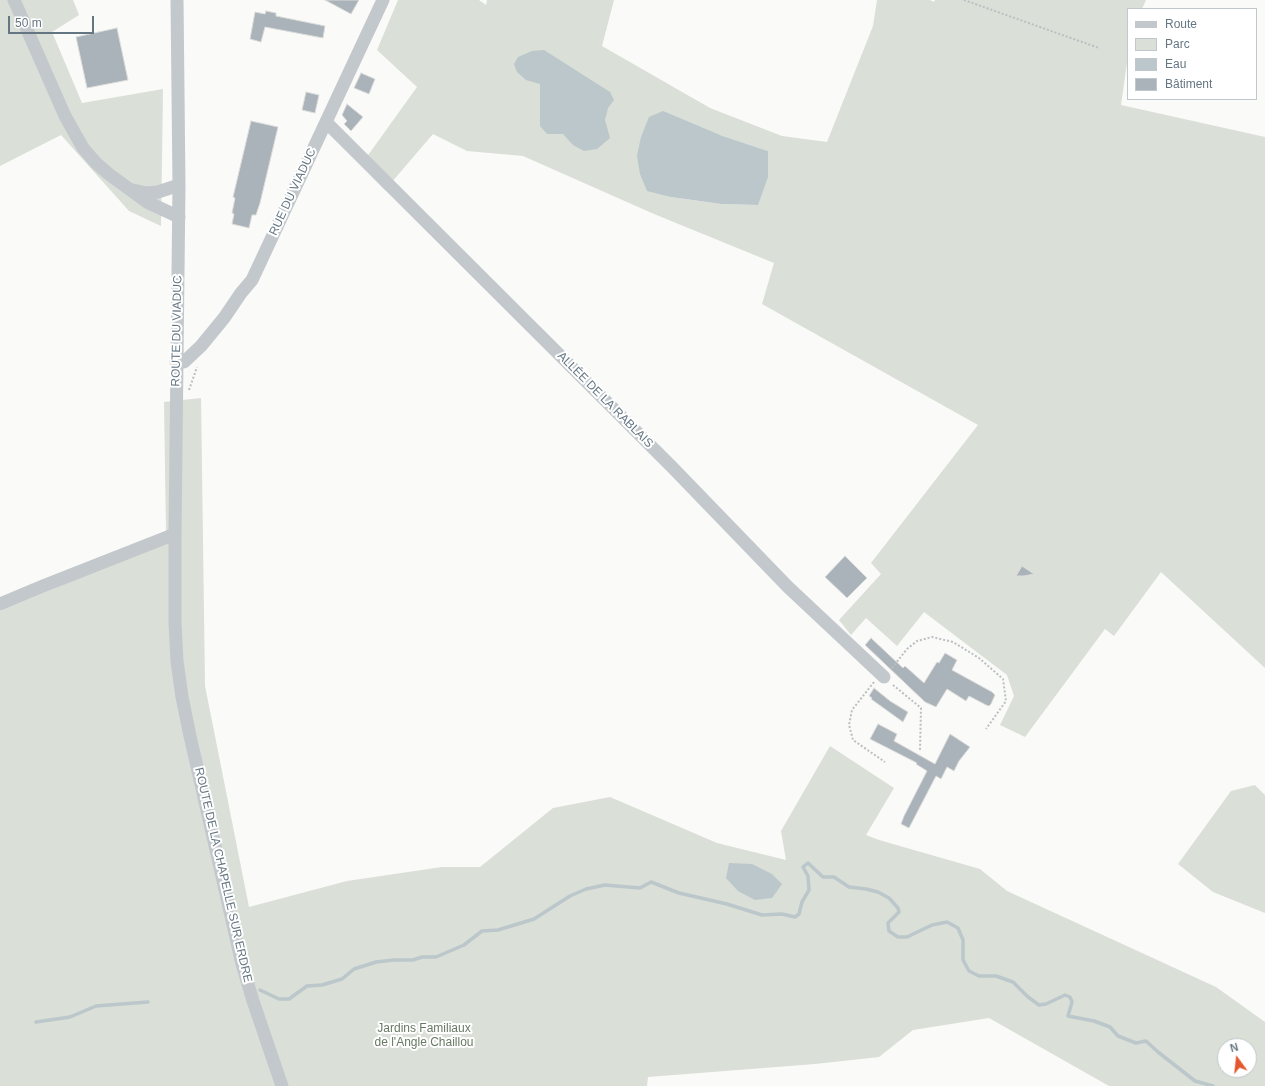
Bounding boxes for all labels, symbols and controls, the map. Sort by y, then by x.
scale bar [10,8,96,34]
legend [1127,8,1257,100]
text: 50 m [15,16,42,30]
text: Route [1165,17,1197,31]
text: Parc [1165,37,1190,51]
text: Eau [1165,57,1186,71]
text: Bâtiment [1165,77,1212,91]
street label: RUE DU VIADUC [266,146,320,238]
street label: ROUTE DU VIADUC [169,275,185,387]
street label: ALLÉE DE LA RABLAIS [554,349,656,451]
street label: ROUTE DE LA CHAPELLE SUR ERDRE [191,766,255,984]
park label: Jardins Familiaux de l'Angle Chaillou [374,1022,474,1050]
north arrow [1217,1038,1257,1078]
text: N [1229,1041,1240,1054]

